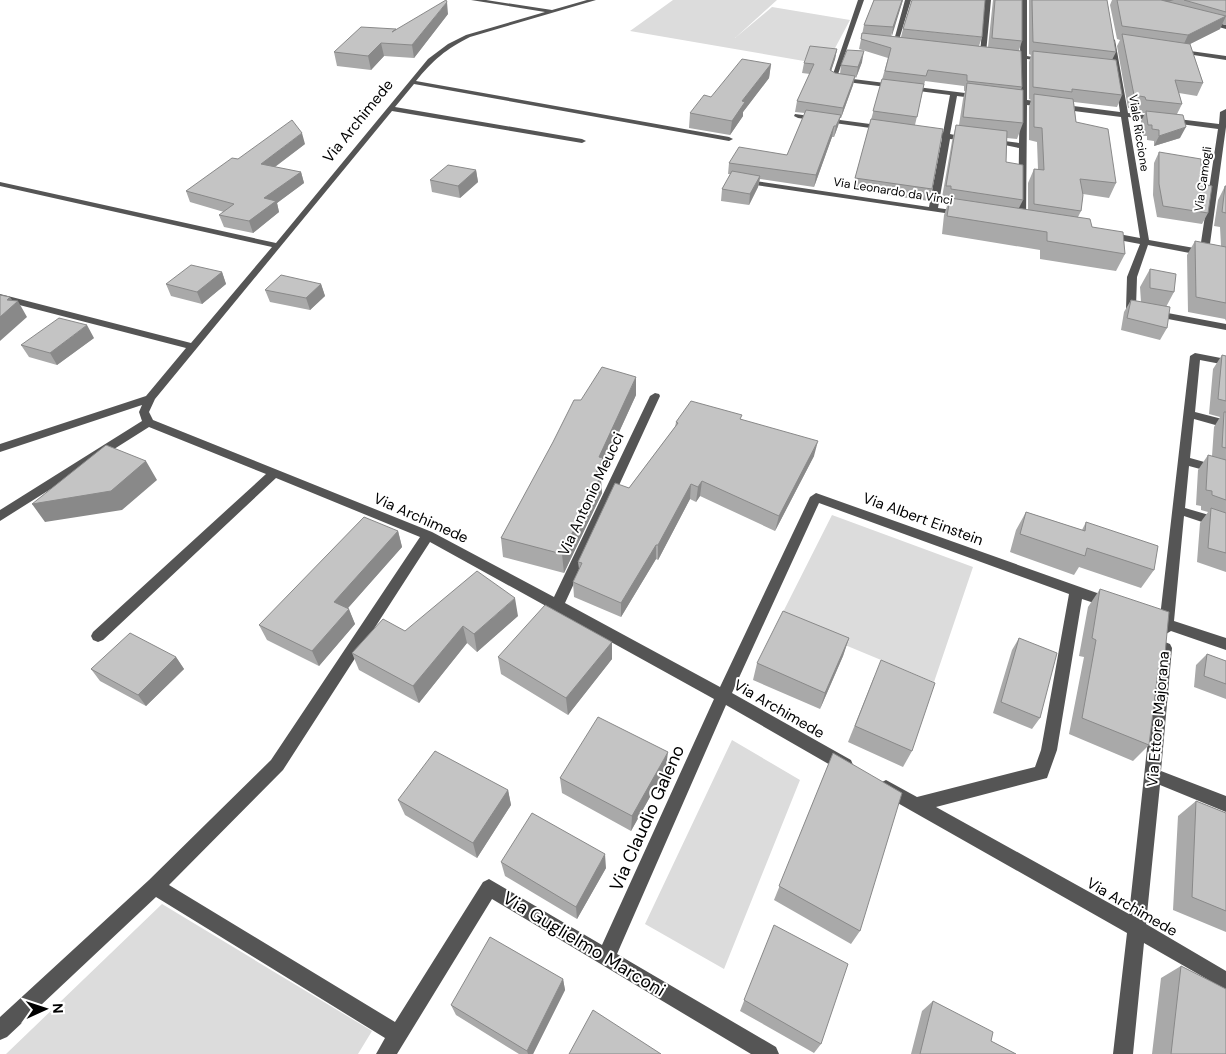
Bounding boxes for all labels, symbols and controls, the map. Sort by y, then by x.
street label: Via Archimede [318,75,398,167]
street label: Viale Riccione [1125,93,1153,173]
street label: Via Camogli [1191,145,1216,213]
street label: Via Leonardo da Vinci [832,174,954,208]
street label: Via Antonio Meucci [554,429,628,559]
street label: Via Archimede [371,488,471,548]
street label: Via Albert Einstein [860,488,986,550]
street label: Via Ettore Majorana [1142,650,1174,788]
street label: Via Archimede [730,675,828,743]
street label: Via Claudio Galeno [604,741,690,895]
street label: Via Archimede [1083,873,1181,941]
street label: Via Guglielmo Marconi [498,886,670,1002]
north arrow [20,984,70,1034]
text: N [49,1003,67,1014]

